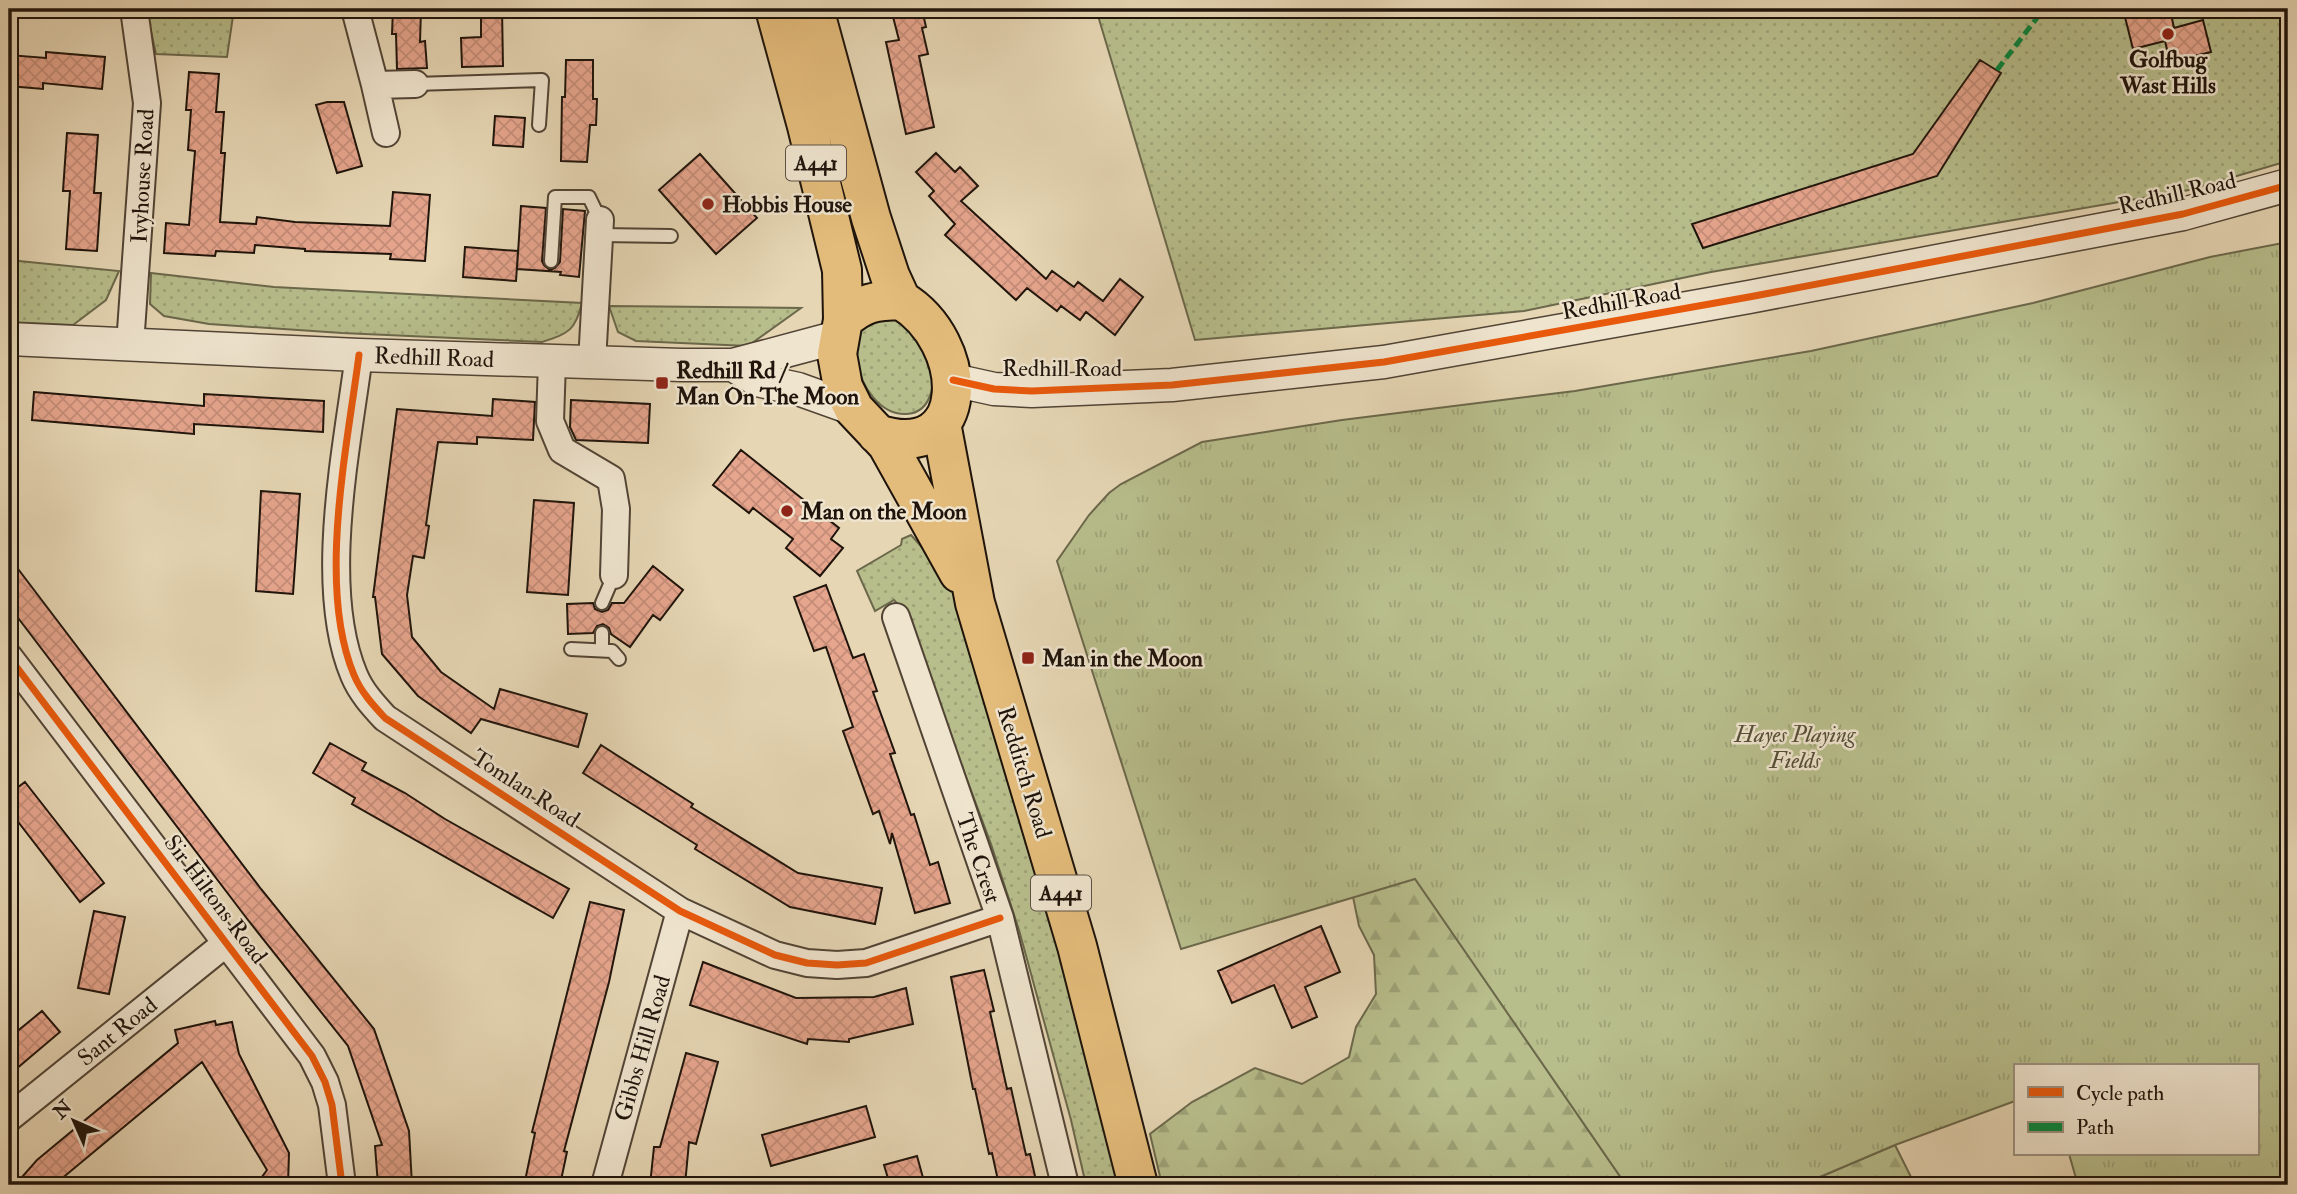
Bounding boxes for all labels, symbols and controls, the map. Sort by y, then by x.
marker: Golfbug Wast Hills [2160,26,2176,42]
place label: Golfbug Wast Hills [2119,45,2216,100]
street label: Ivyhouse Road [125,108,160,244]
road number: A441 [786,146,846,180]
street label: Redhill Road [2115,166,2239,221]
place label: Hobbis House [722,190,852,219]
marker: Hobbis House [700,196,716,212]
street label: Redhill Road [1559,277,1683,326]
street label: Redhill Road [373,341,495,374]
street label: Redhill Road [1002,354,1122,383]
place label: Redhill Rd / Man On The Moon [675,356,859,411]
marker: Redhill Rd / Man On The Moon [654,375,670,391]
place label: Man on the Moon [800,497,967,526]
marker: Man on the Moon [779,503,795,519]
place label: Man in the Moon [1041,644,1203,673]
marker: Man in the Moon [1020,650,1036,666]
street label: Redditch Road [991,703,1058,841]
park label: Hayes Playing Fields [1734,720,1857,775]
street label: Tomlan Road [466,743,585,834]
street label: The Crest [950,809,1007,907]
street label: Sir Hiltons Road [158,829,274,970]
road number: A441 [1031,876,1091,910]
street label: Gibbs Hill Road [608,972,677,1124]
street label: Sant Road [72,990,163,1072]
legend [2014,1064,2258,1156]
text: Cycle path [2076,1080,2164,1107]
north arrow [38,1086,108,1156]
text: N [47,1094,78,1125]
text: Path [2076,1114,2114,1141]

